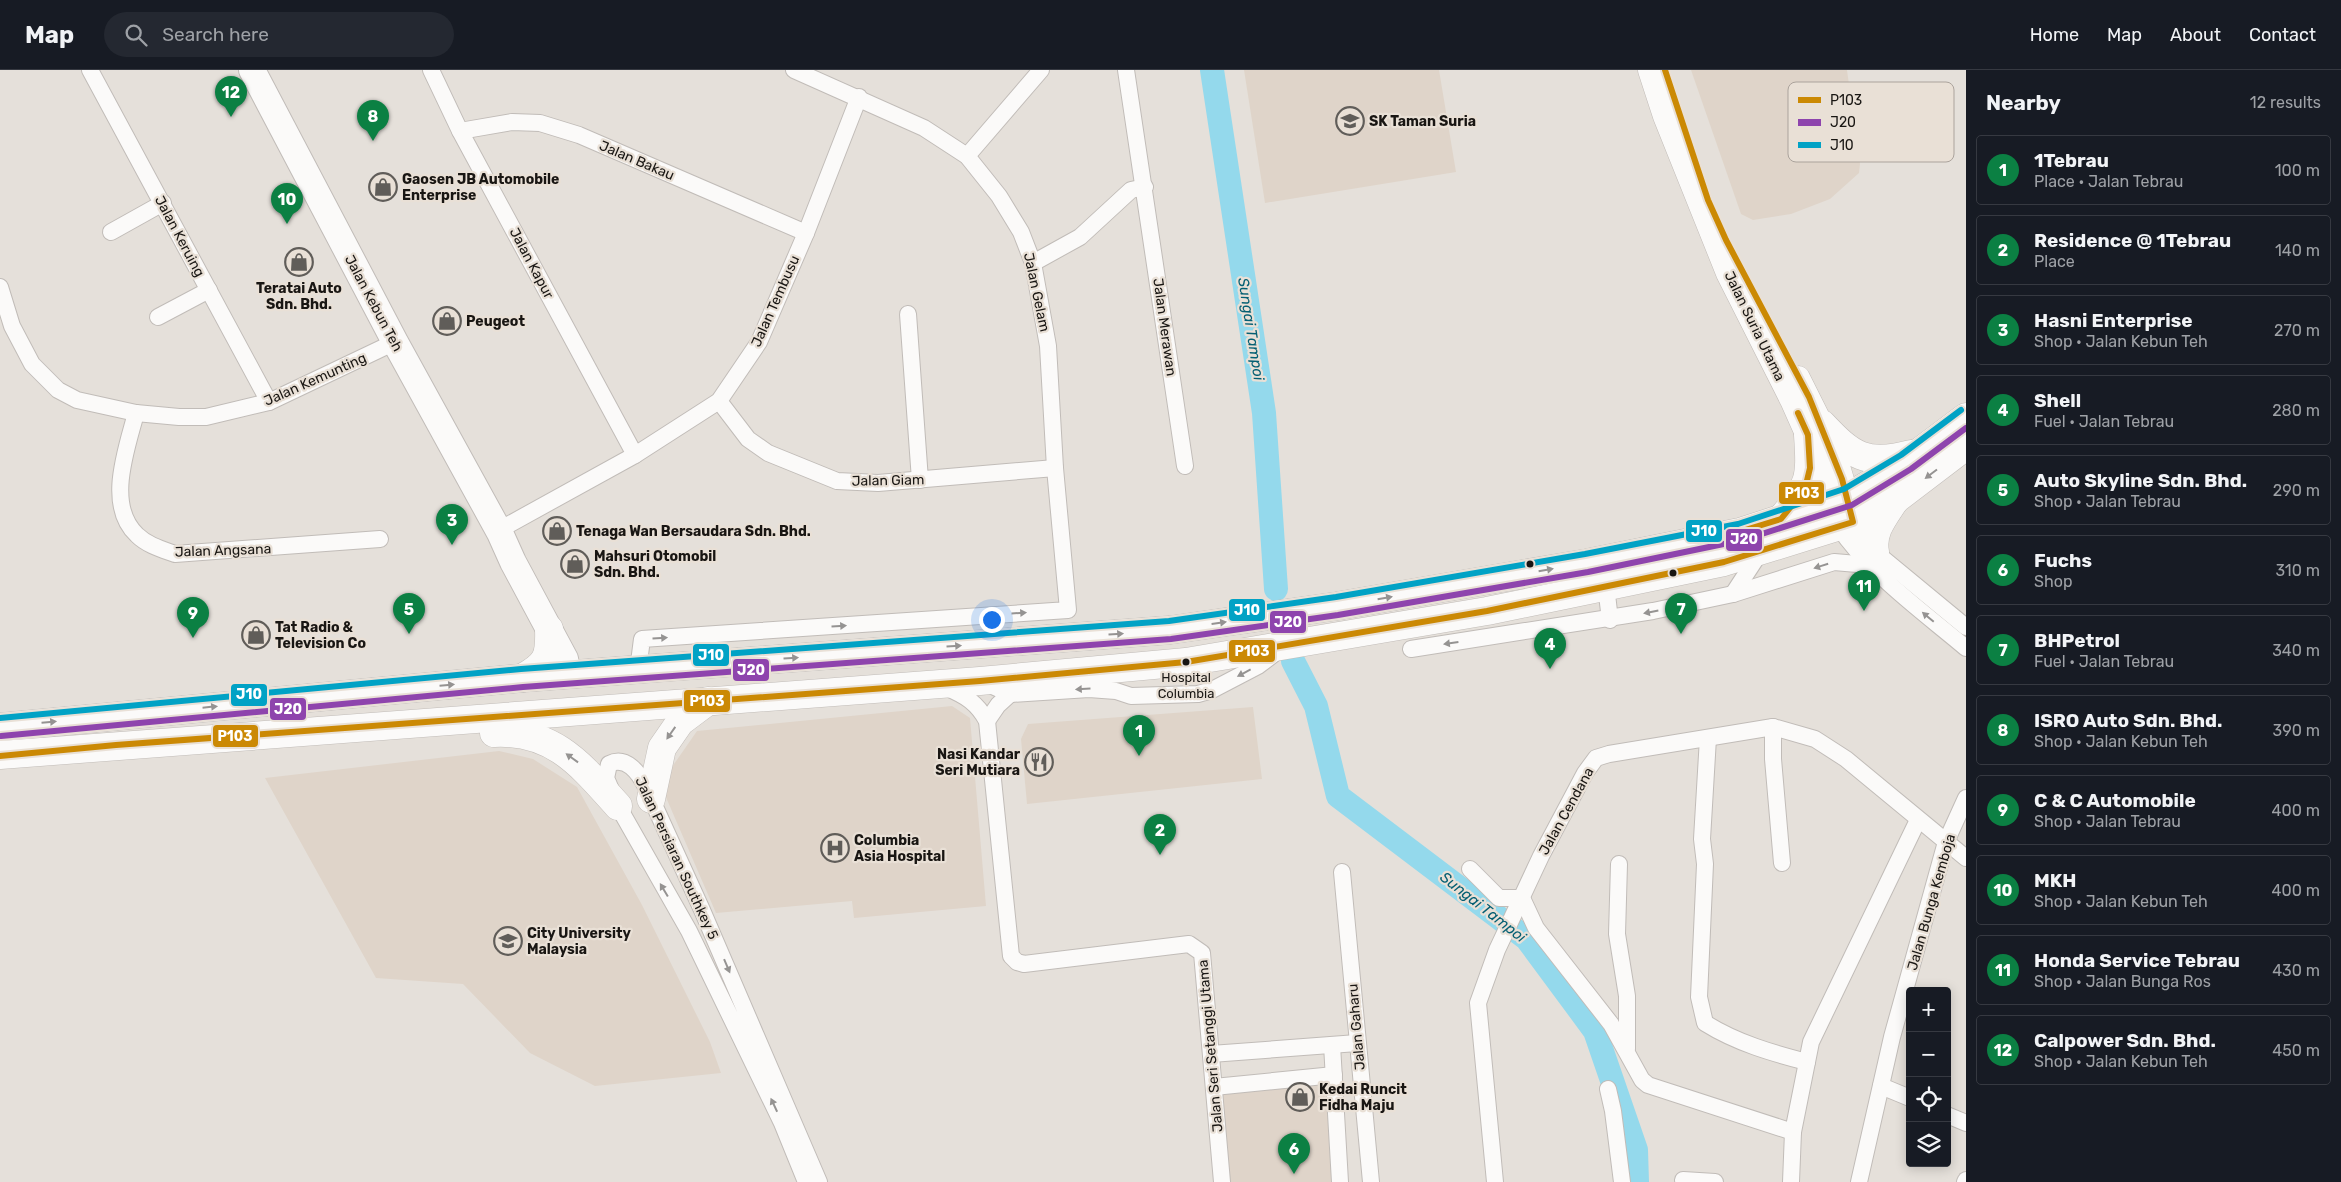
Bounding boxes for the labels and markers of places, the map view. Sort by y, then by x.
pin: 12 [215,76,247,117]
pin: 8 [357,100,389,141]
school or university icon: SK Taman Suria [1335,106,1365,136]
place label: SK Taman Suria [1369,113,1476,130]
place label: Gaosen JB Automobile Enterprise [402,171,559,204]
shop icon: Gaosen JB Automobile Enterprise [368,172,398,202]
pin: 10 [271,183,303,224]
shop icon: Teratai Auto Sdn. Bhd. [284,247,314,277]
place label: Teratai Auto Sdn. Bhd. [256,280,342,313]
shop icon: Peugeot [432,306,462,336]
place label: Peugeot [466,313,525,330]
pin: 3 [436,504,468,545]
shop icon: Tenaga Wan Bersaudara Sdn. Bhd. [542,516,572,546]
place label: Tenaga Wan Bersaudara Sdn. Bhd. [576,523,811,540]
place label: Mahsuri Otomobil Sdn. Bhd. [594,548,716,581]
shop icon: Mahsuri Otomobil Sdn. Bhd. [560,549,590,579]
unlabelled marker [1525,559,1535,569]
unlabelled marker [1668,568,1678,578]
pin: 11 [1848,570,1880,611]
pin: 5 [393,593,425,634]
pin: 7 [1665,593,1697,634]
pin: 9 [177,597,209,638]
place label: Tat Radio & Television Co [275,619,366,652]
shop icon: Tat Radio & Television Co [241,620,271,650]
pin: 4 [1534,628,1566,669]
marker: Hospital Columbia [1181,657,1191,667]
place label: Hospital Columbia [1158,670,1214,701]
pin: 1 [1123,715,1155,756]
place label: Nasi Kandar Seri Mutiara [935,746,1021,779]
restaurant icon: Nasi Kandar Seri Mutiara [1024,747,1054,777]
pin: 2 [1144,814,1176,855]
place label: Columbia Asia Hospital [854,832,945,865]
hospital icon: Columbia Asia Hospital [820,833,850,863]
place label: City University Malaysia [527,925,632,958]
school or university icon: City University Malaysia [493,926,523,956]
place label: Kedai Runcit Fidha Maju [1319,1081,1407,1114]
shop icon: Kedai Runcit Fidha Maju [1285,1082,1315,1112]
pin: 6 [1278,1133,1310,1174]

